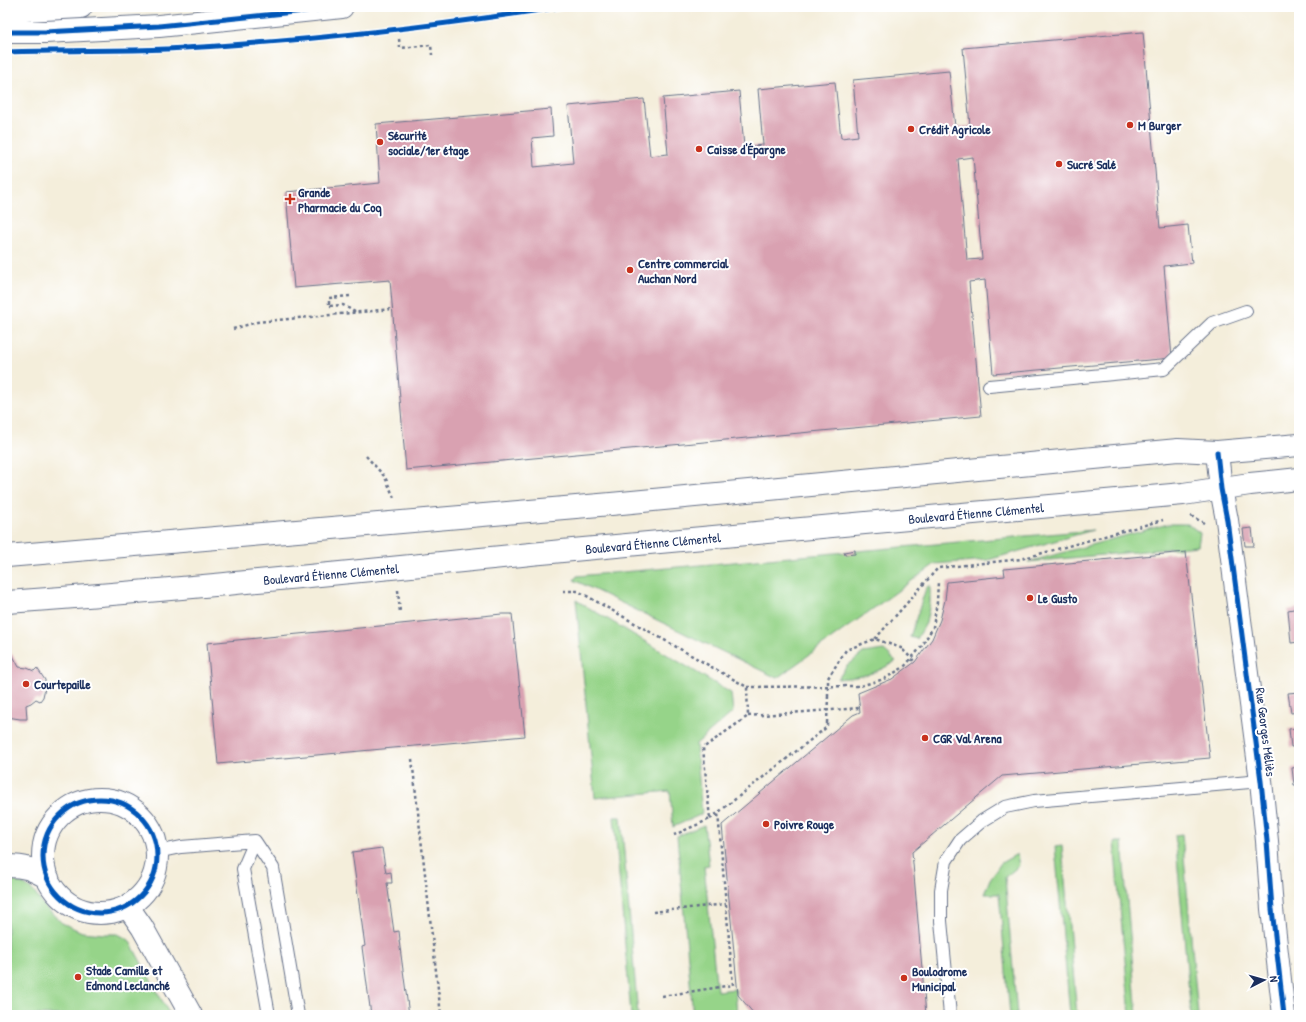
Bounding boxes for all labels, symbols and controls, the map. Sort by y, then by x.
place label: M Burger [1138,116,1182,135]
place label: Crédit Agricole [919,120,992,139]
marker: M Burger [1125,120,1135,130]
marker: Crédit Agricole [906,124,916,134]
place label: Sécurité sociale/1er étage [388,126,470,160]
marker: Sécurité sociale/1er étage [375,137,385,147]
place label: Caisse d'Épargne [707,140,787,159]
marker: Caisse d'Épargne [694,144,704,154]
place label: Sucré Salé [1067,155,1117,173]
marker: Sucré Salé [1054,159,1064,169]
place label: Grande Pharmacie du Coq [298,183,382,217]
marker: Grande Pharmacie du Coq [285,194,295,204]
place label: Centre commercial Auchan Nord [638,254,729,287]
marker: Centre commercial Auchan Nord [625,265,635,275]
street label: Boulevard Étienne Clémentel [907,498,1045,528]
street label: Boulevard Étienne Clémentel [584,528,722,558]
street label: Boulevard Étienne Clémentel [262,559,400,589]
place label: Le Gusto [1038,589,1078,607]
marker: Le Gusto [1025,593,1035,603]
place label: Courtepaille [34,675,91,694]
marker: Courtepaille [21,679,31,689]
street label: Rue Georges Méliès [1252,687,1280,777]
place label: CGR Val Arena [933,729,1003,747]
marker: CGR Val Arena [920,733,930,743]
place label: Poivre Rouge [774,815,835,834]
marker: Poivre Rouge [761,819,771,829]
north arrow [1244,960,1284,1000]
place label: Stade Camille et Edmond Leclanché [86,961,171,994]
place label: Boulodrome Municipal [912,962,968,996]
marker: Stade Camille et Edmond Leclanché [73,972,83,982]
marker: Boulodrome Municipal [899,973,909,983]
text: N [1267,975,1281,983]

